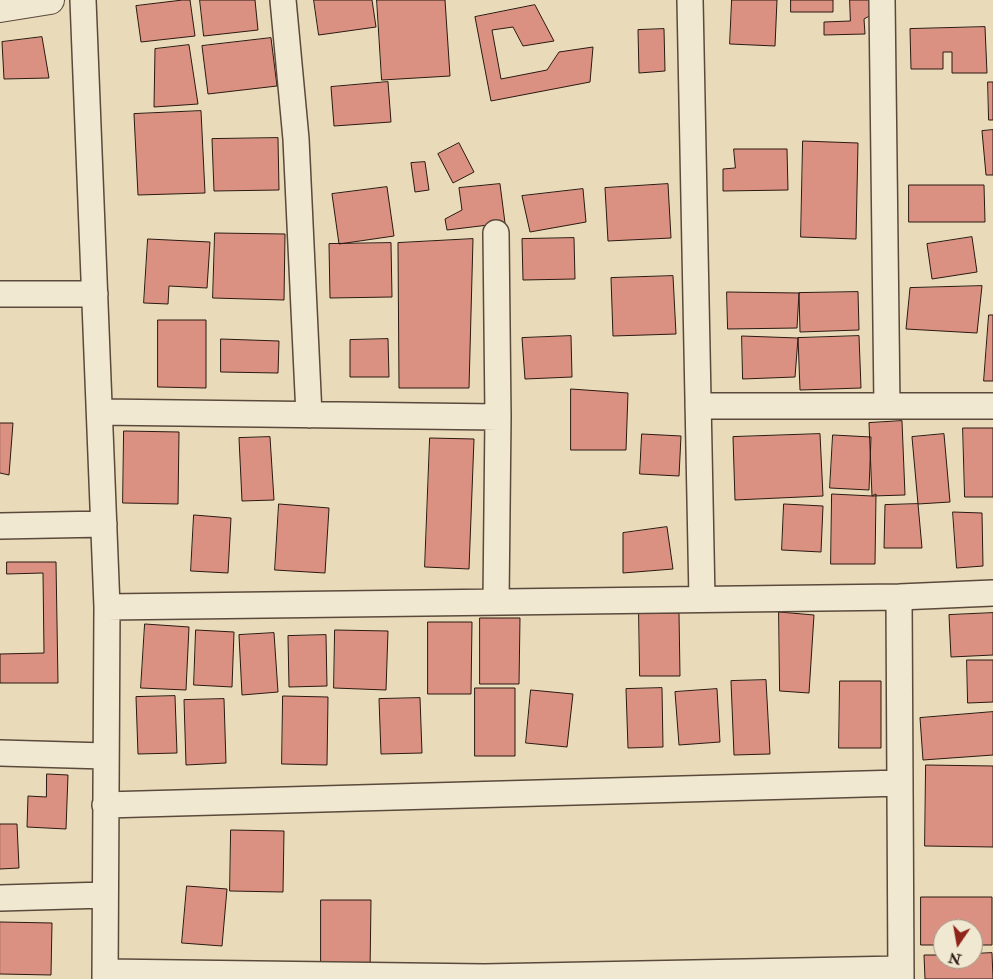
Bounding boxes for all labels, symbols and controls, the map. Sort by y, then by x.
north arrow [933,919,983,969]
text: N [947,949,963,968]

